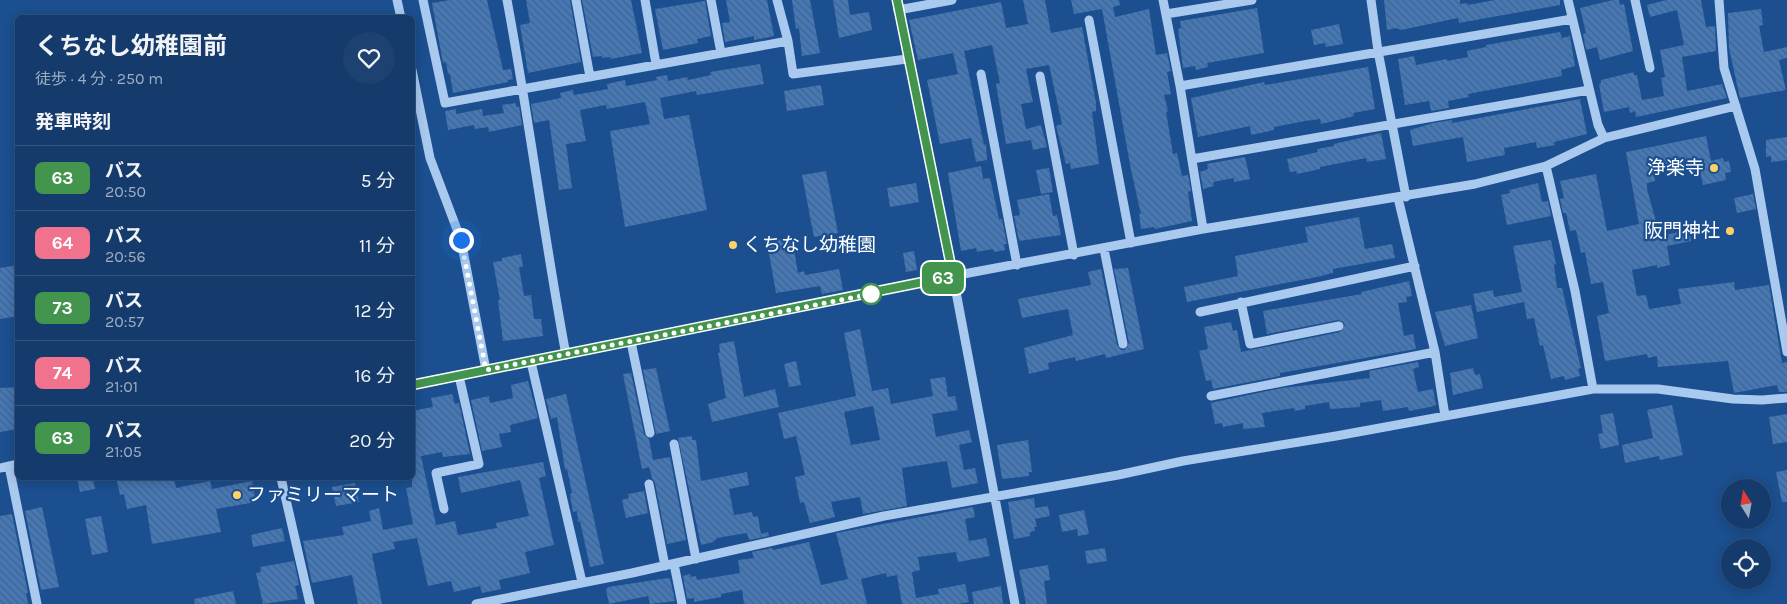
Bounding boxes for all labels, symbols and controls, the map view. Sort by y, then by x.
text: くちなし幼稚園前 [35,32,227,60]
button: heart [343,32,395,84]
text: 徒歩 · 4 分 · 250 m [35,69,163,88]
text: 発車時刻 [35,111,111,133]
place label: 浄楽寺 [1647,157,1704,179]
text: バス [105,160,143,182]
marker: 浄楽寺 [1708,162,1720,174]
text: 63 [51,167,74,189]
text: 5 分 [361,170,395,192]
text: 20:50 [105,182,146,201]
place label: 阪門神社 [1644,220,1720,242]
text: バス [105,225,143,247]
marker: 阪門神社 [1724,225,1736,237]
your location [449,228,474,253]
text: 64 [52,232,73,254]
place label: くちなし幼稚園 [743,234,876,256]
text: 11 分 [359,235,395,257]
marker: くちなし幼稚園 [727,239,739,251]
text: 20:56 [105,247,146,266]
line badge: 63 [920,262,966,294]
text: 63 [932,267,954,289]
unlabelled marker [860,283,882,305]
text: バス [105,290,143,312]
text: 73 [52,297,73,319]
text: 12 分 [354,300,395,322]
text: 20:57 [105,312,144,331]
text: バス [105,355,143,377]
text: 74 [53,362,72,384]
text: 16 分 [354,365,395,387]
text: 21:01 [105,377,138,396]
text: バス [105,420,143,442]
text: 63 [51,427,74,449]
text: 20 分 [349,430,395,452]
text: 21:05 [105,442,142,461]
north arrow [1721,479,1771,529]
map controls [1721,479,1771,589]
place label: ファミリーマート [247,484,399,506]
marker: ファミリーマート [231,489,243,501]
button: locate [1721,539,1771,589]

